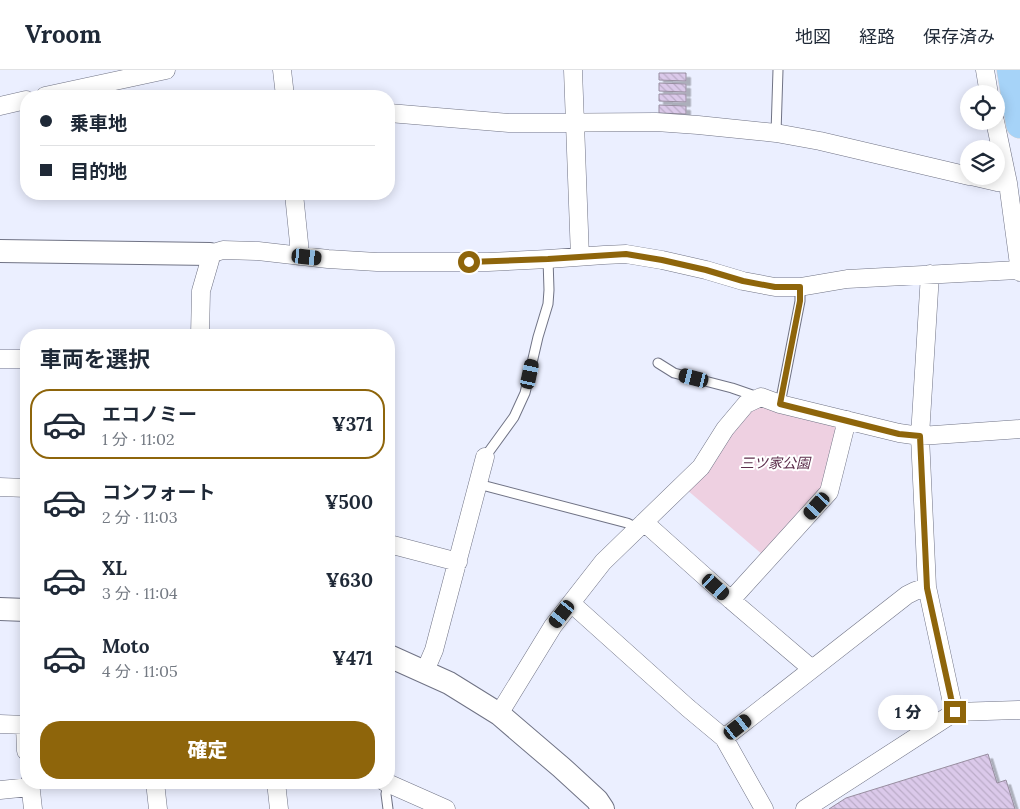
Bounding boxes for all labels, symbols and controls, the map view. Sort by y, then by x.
text: Vroom [25,19,101,50]
text: 地図 [795,25,831,48]
text: 経路 [859,25,895,48]
text: 保存済み [923,25,995,48]
map controls [960,85,1005,185]
button: locate [960,85,1005,130]
text: 乗車地 [70,111,127,135]
button: layers [960,140,1005,185]
text: 目的地 [70,159,127,183]
car [291,248,322,266]
route start [458,251,480,273]
text: 車両を選択 [40,345,150,373]
car [519,358,540,390]
car [677,367,710,389]
icon: car [42,402,87,447]
text: エコノミー [102,402,197,426]
text: ¥371 [332,412,373,436]
text: 1 分 · 11:02 [102,429,175,449]
park label: 三ツ家公園 [740,454,812,472]
icon: car [42,480,87,525]
text: コンフォート [102,480,215,504]
text: ¥500 [325,490,373,514]
car [801,490,832,522]
text: 2 分 · 11:03 [102,507,178,527]
text: XL [102,556,127,580]
icon: car [42,558,87,603]
text: ¥630 [326,568,373,592]
car [699,571,732,603]
text: 3 分 · 11:04 [102,583,178,603]
car [546,598,577,630]
text: Moto [102,634,149,658]
icon: car [42,636,87,681]
text: ¥471 [332,646,373,670]
text: 4 分 · 11:05 [102,661,178,681]
callout: 1 分 [878,694,938,730]
route end [944,701,966,723]
text: 1 分 [895,702,921,722]
car [721,712,754,742]
button: 確定 [40,721,375,779]

